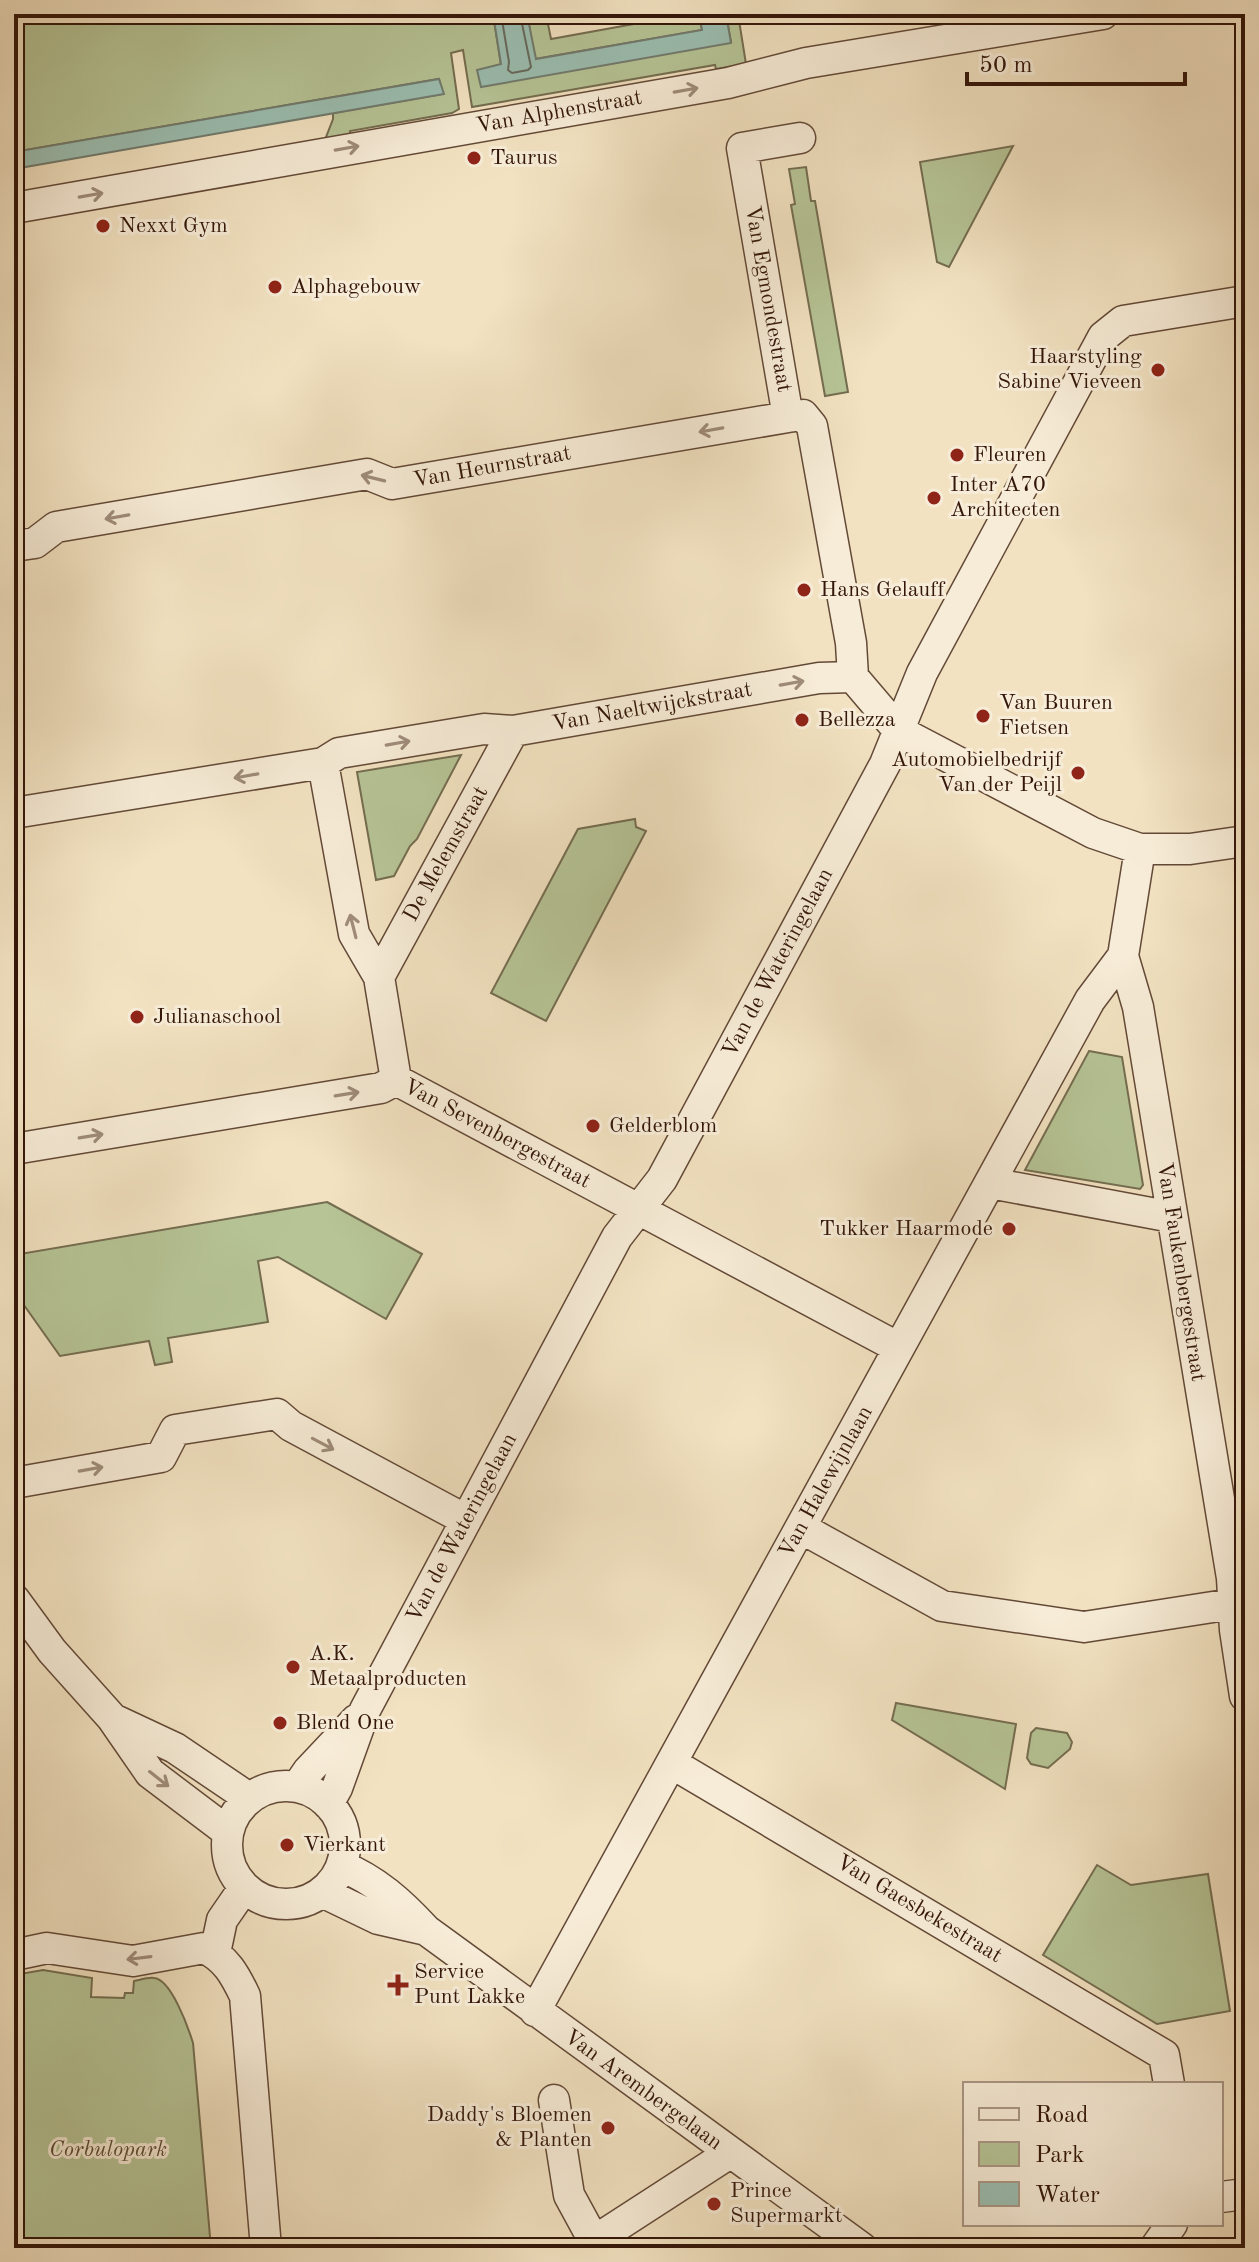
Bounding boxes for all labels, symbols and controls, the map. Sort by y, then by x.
scale bar [967,36,1185,86]
text: 50 m [979,54,1033,78]
one-way arrow [672,81,698,96]
street label: Van Alphenstraat [474,87,644,137]
one-way arrow [333,140,359,155]
place label: Taurus [490,147,558,169]
marker: Taurus [465,149,483,167]
one-way arrow [78,187,103,202]
street label: Van Egmondestraat [741,204,795,394]
place label: Nexxt Gym [119,215,228,237]
marker: Nexxt Gym [94,217,112,235]
place label: Alphagebouw [291,276,421,298]
marker: Alphagebouw [266,278,284,296]
place label: Haarstyling Sabine Vieveen [997,346,1142,393]
marker: Haarstyling Sabine Vieveen [1149,361,1167,379]
one-way arrow [699,423,724,438]
street label: Van Heurnstraat [411,442,573,492]
place label: Fleuren [973,444,1047,466]
marker: Fleuren [948,446,966,464]
one-way arrow [361,470,386,485]
place label: Inter A70 Architecten [950,474,1061,521]
marker: Inter A70 Architecten [925,489,943,507]
one-way arrow [105,510,130,525]
place label: Hans Gelauff [820,579,946,601]
marker: Hans Gelauff [795,581,813,599]
one-way arrow [779,674,804,689]
street label: Van Naeltwijckstraat [550,679,754,735]
place label: Van Buuren Fietsen [999,692,1113,739]
marker: Van Buuren Fietsen [974,707,992,725]
place label: Bellezza [818,709,896,731]
marker: Bellezza [793,711,811,729]
one-way arrow [384,735,410,750]
place label: Automobielbedrijf Van der Peijl [891,749,1063,796]
marker: Automobielbedrijf Van der Peijl [1069,764,1087,782]
one-way arrow [234,769,260,784]
street label: De Melemstraat [400,783,492,925]
street label: Van de Wateringelaan [719,865,837,1061]
one-way arrow [345,913,360,939]
place label: Julianaschool [153,1006,281,1028]
marker: Julianaschool [128,1008,146,1026]
street label: Van Sevenbergestraat [400,1075,594,1193]
one-way arrow [334,1086,360,1101]
place label: Gelderblom [609,1115,717,1137]
marker: Gelderblom [584,1117,602,1135]
one-way arrow [78,1128,103,1143]
street label: Van Faukenbergestraat [1153,1161,1209,1383]
place label: Tukker Haarmode [819,1218,993,1240]
marker: Tukker Haarmode [1000,1220,1018,1238]
street label: Van Halewijnlaan [775,1402,877,1562]
street label: Van de Wateringelaan [403,1430,521,1626]
one-way arrow [311,1436,335,1452]
one-way arrow [78,1461,103,1476]
place label: A.K. Metaalproducten [309,1643,467,1690]
marker: A.K. Metaalproducten [284,1658,302,1676]
place label: Blend One [296,1712,394,1734]
marker: Blend One [271,1714,289,1732]
one-way arrow [148,1771,169,1788]
place label: Vierkant [303,1834,386,1856]
marker: Vierkant [278,1836,296,1854]
street label: Van Gaesbekestraat [832,1851,1006,1967]
one-way arrow [127,1951,153,1966]
place label: Service Punt Lakke [414,1961,525,2008]
marker: Service Punt Lakke [389,1976,407,1994]
street label: Van Arembergelaan [560,2025,726,2155]
legend [963,2082,1223,2226]
place label: Daddy's Bloemen & Planten [427,2104,592,2151]
text: Road [1035,2104,1088,2128]
marker: Daddy's Bloemen & Planten [599,2119,617,2137]
park label: Corbulopark [49,2139,167,2161]
text: Park [1035,2144,1084,2168]
place label: Prince Supermarkt [730,2180,842,2227]
text: Water [1035,2184,1100,2208]
marker: Prince Supermarkt [705,2195,723,2213]

